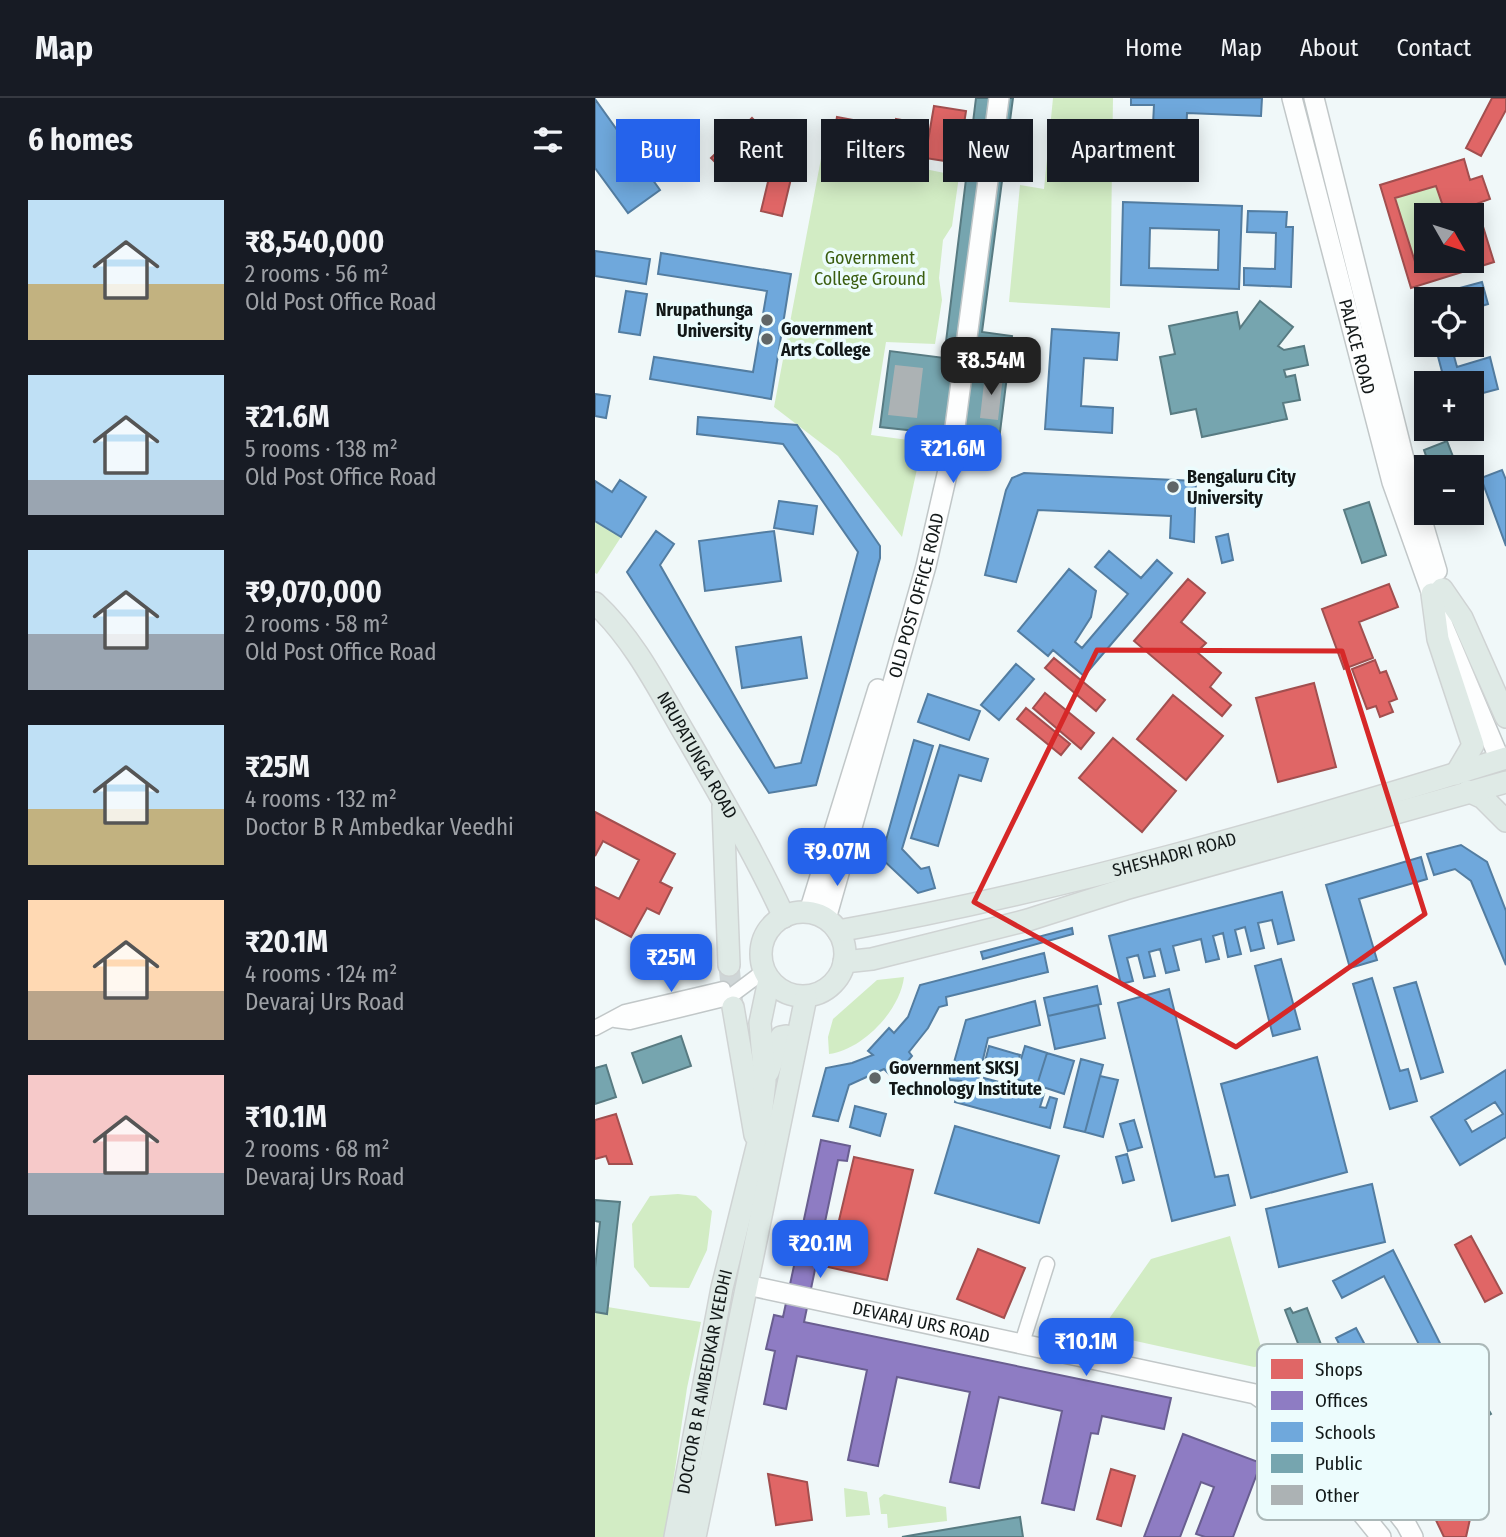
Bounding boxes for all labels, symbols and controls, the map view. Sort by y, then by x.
text: Map [35,28,93,68]
text: Home [1125,34,1182,62]
text: Map [1220,34,1262,62]
text: About [1300,34,1358,62]
text: Contact [1396,34,1471,62]
chip: Buy [616,119,700,182]
chip: Rent [714,119,807,182]
chip: Filters [821,119,929,182]
chip: New [943,119,1033,182]
chip: Apartment [1047,119,1199,182]
icon: filters [529,121,567,159]
text: 6 homes [28,122,133,158]
north arrow [1414,203,1484,273]
map controls [1414,203,1484,525]
text: ₹8,540,000 [245,224,384,260]
icon: home [84,228,168,312]
park label: Government College Ground [814,247,926,290]
text: 2 rooms · 56 m² [245,260,389,288]
button: locate [1414,287,1484,357]
text: Old Post Office Road [245,288,437,316]
street label: PALACE ROAD [1334,297,1380,397]
place label: Nrupathunga University [656,299,753,342]
marker: Nrupathunga University [759,312,775,328]
place label: Government Arts College [780,318,874,361]
marker: Government Arts College [759,331,775,347]
pin: ₹8.54M [934,338,1048,397]
text: ₹8.54M [957,346,1025,374]
button: + [1414,371,1484,441]
text: ₹21.6M [245,399,330,435]
icon: home [84,403,168,487]
pin: ₹21.6M [896,426,1010,485]
text: ₹21.6M [921,434,985,462]
text: 5 rooms · 138 m² [245,435,398,463]
button: − [1414,455,1484,525]
text: Old Post Office Road [245,463,437,491]
place label: Bengaluru City University [1187,466,1296,509]
marker: Bengaluru City University [1165,479,1181,495]
street label: OLD POST OFFICE ROAD [884,511,949,681]
text: ₹9,070,000 [245,574,382,610]
icon: home [84,578,168,662]
text: 2 rooms · 58 m² [245,610,389,638]
text: Old Post Office Road [245,638,437,666]
street label: NRUPATUNGA ROAD [652,688,742,823]
text: ₹25M [245,749,310,785]
icon: home [84,753,168,837]
text: 4 rooms · 132 m² [245,785,397,813]
text: Doctor B R Ambedkar Veedhi [245,813,514,841]
pin: ₹9.07M [780,828,894,888]
street label: SHESHADRI ROAD [1110,828,1239,882]
text: ₹9.07M [804,837,870,865]
text: ₹20.1M [245,924,328,960]
icon: home [84,928,168,1012]
pin: ₹25M [630,934,712,994]
text: ₹25M [646,943,696,971]
text: 4 rooms · 124 m² [245,960,397,988]
text: Devaraj Urs Road [245,988,405,1016]
place label: Government SKSJ Technology Institute [889,1057,1042,1100]
marker: Government SKSJ Technology Institute [867,1070,883,1086]
text: ₹10.1M [245,1099,327,1135]
icon: home [84,1103,168,1187]
text: 2 rooms · 68 m² [245,1135,390,1163]
text: Devaraj Urs Road [245,1163,405,1191]
pin: ₹20.1M [763,1220,877,1280]
text: ₹20.1M [788,1229,852,1257]
street label: DOCTOR B R AMBEDKAR VEEDHI [672,1267,737,1496]
street label: DEVARAJ URS ROAD [850,1297,992,1348]
pin: ₹10.1M [1029,1318,1143,1378]
text: ₹10.1M [1055,1327,1117,1355]
legend [1257,1344,1489,1520]
text: Shops [1315,1358,1363,1381]
text: Offices [1315,1389,1368,1412]
text: Schools [1315,1421,1376,1444]
text: Public [1315,1452,1362,1475]
text: Other [1315,1484,1360,1507]

